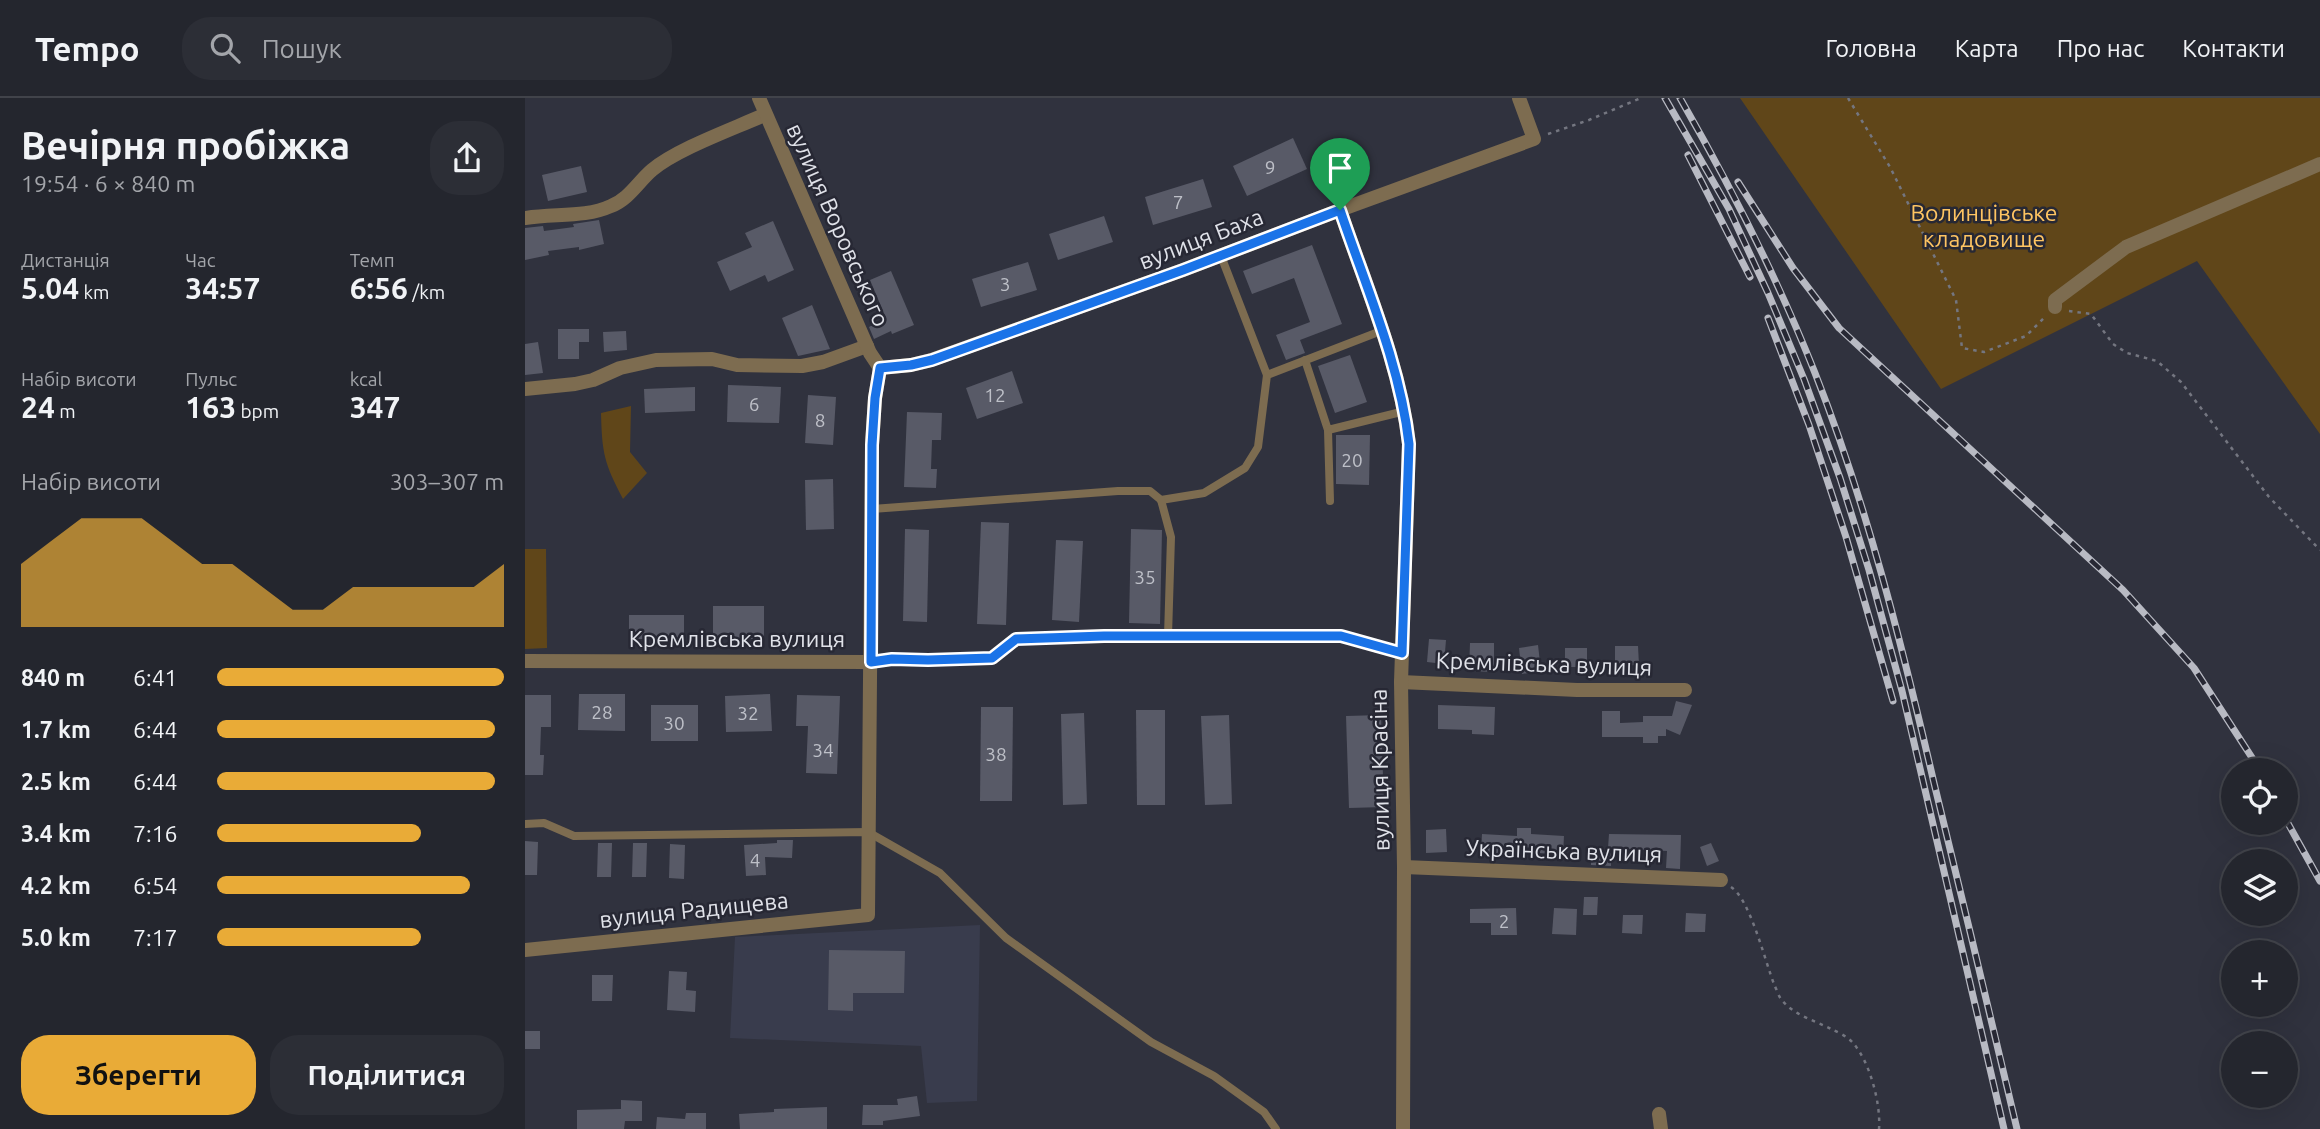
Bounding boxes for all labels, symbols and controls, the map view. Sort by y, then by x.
search box [182,17,672,80]
icon: search [206,29,244,67]
text: Tempo [35,30,140,67]
text: Пошук [262,34,342,63]
text: Головна [1825,35,1917,62]
text: Карта [1955,35,2019,62]
text: Про нас [2057,35,2144,62]
text: Контакти [2182,35,2285,62]
street label: вулиця Воровського [782,120,894,330]
button: share [430,121,504,195]
text: Вечірня пробіжка [21,124,350,166]
pin [1310,138,1370,210]
icon: arrive [1321,149,1359,187]
house number: 9 [1265,156,1275,178]
text: 19:54 · 6 × 840 m [21,171,195,196]
house number: 7 [1173,191,1183,213]
park label: Волинцівське кладовище [1910,200,2058,251]
street label: вулиця Баха [1135,203,1266,274]
text: Дистанція [21,249,110,271]
text: Час [185,249,216,271]
text: Темп [350,249,395,271]
text: 5.04 [21,271,79,305]
text: 34:57 [185,271,260,305]
text: 6:56 [350,271,408,305]
house number: 3 [1000,273,1010,295]
text: km [79,281,109,303]
text: /km [408,281,445,303]
text: Набір висоти [21,368,137,390]
text: Пульс [185,368,237,390]
text: kcal [350,368,382,390]
house number: 12 [984,384,1006,406]
text: 24 [21,390,55,424]
text: 163 [185,390,236,424]
text: 347 [350,390,400,424]
house number: 6 [749,393,759,415]
text: m [55,400,76,422]
text: bpm [236,400,279,422]
house number: 8 [815,409,825,431]
house number: 20 [1341,449,1363,471]
text: Набір висоти [21,469,161,494]
text: 303–307 m [390,469,504,494]
house number: 35 [1134,566,1156,588]
street label: Кремлівська вулиця [629,626,845,651]
street label: Кремлівська вулиця [1435,647,1653,680]
text: 840 m [21,665,85,690]
text: 6:41 [133,665,178,690]
street label: вулиця Красіна [1366,689,1393,851]
house number: 28 [591,701,613,723]
house number: 32 [737,702,759,724]
house number: 30 [663,712,685,734]
text: 1.7 km [21,717,91,742]
text: 6:44 [133,717,178,742]
house number: 34 [812,739,834,761]
house number: 38 [985,743,1007,765]
map controls [2221,758,2298,1108]
button: locate [2221,758,2298,835]
text: 2.5 km [21,769,91,794]
text: 6:44 [133,769,178,794]
text: 3.4 km [21,821,91,846]
text: 7:16 [133,821,178,846]
street label: Українська вулиця [1465,835,1663,866]
house number: 4 [750,849,760,871]
button: layers [2221,849,2298,926]
text: 4.2 km [21,873,91,898]
text: 6:54 [133,873,178,898]
street label: вулиця Радищева [598,887,790,932]
house number: 2 [1499,910,1509,932]
text: 5.0 km [21,925,91,950]
text: 7:17 [133,925,178,950]
button: + [2221,940,2298,1017]
button: − [2221,1031,2298,1108]
button: Зберегти [21,1035,256,1115]
button: Поділитися [270,1035,504,1115]

